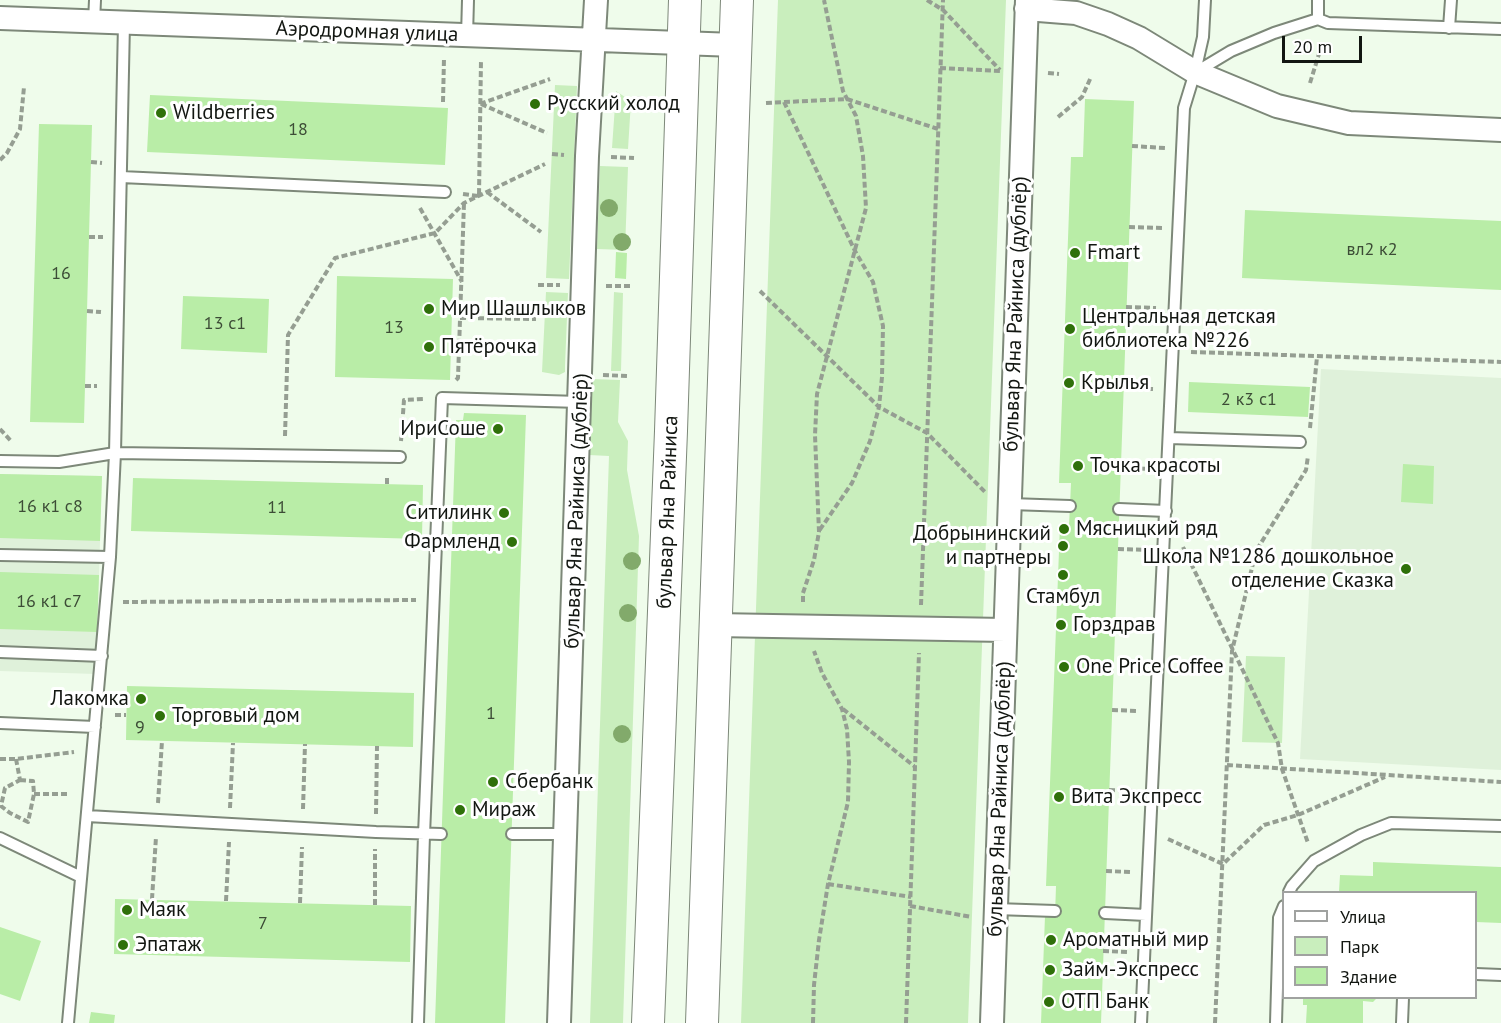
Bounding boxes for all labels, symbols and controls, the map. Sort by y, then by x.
street label: Аэродромная улица [275,16,459,48]
scale bar [1285,24,1364,62]
text: 20 m [1293,35,1332,58]
place label: Русский холод [547,91,680,117]
marker: Русский холод [528,97,542,111]
place label: Wildberries [173,100,275,126]
marker: Wildberries [154,106,168,120]
house number: 18 [288,119,308,141]
street label: бульвар Яна Райниса (дублёр) [999,176,1033,452]
house number: вл2 к2 [1346,239,1398,261]
place label: Fmart [1087,240,1140,266]
marker: Fmart [1068,246,1082,260]
house number: 16 [51,263,71,285]
place label: Мир Шашлыков [441,296,586,322]
marker: Мир Шашлыков [422,302,436,316]
place label: Центральная детская библиотека №226 [1082,304,1276,354]
house number: 13 с1 [204,313,246,335]
house number: 13 [384,317,404,339]
marker: Центральная детская библиотека №226 [1063,322,1077,336]
place label: Пятёрочка [441,334,537,360]
marker: Пятёрочка [422,340,436,354]
place label: Крылья [1081,370,1149,396]
street label: бульвар Яна Райниса (дублёр) [560,373,594,649]
marker: Крылья [1062,376,1076,390]
house number: 2 к3 с1 [1221,389,1277,411]
street label: бульвар Яна Райниса [652,415,684,609]
place label: ИриСоше [400,416,486,442]
marker: ИриСоше [491,422,505,436]
place label: Точка красоты [1090,453,1221,479]
marker: Точка красоты [1071,459,1085,473]
house number: 16 к1 с8 [17,496,83,518]
house number: 11 [267,497,287,519]
place label: Ситилинк [405,500,492,526]
marker: Ситилинк [497,506,511,520]
place label: Мясницкий ряд [1076,516,1218,542]
place label: Добрынинский и партнеры [913,521,1051,571]
marker: Мясницкий ряд [1057,522,1071,536]
place label: Фармленд [404,529,500,555]
marker: Фармленд [505,535,519,549]
marker: Добрынинский и партнеры [1056,539,1070,553]
place label: Школа №1286 дошкольное отделение Сказка [1143,544,1394,594]
marker: Школа №1286 дошкольное отделение Сказка [1399,562,1413,576]
marker: Стамбул [1056,568,1070,582]
place label: Стамбул [1026,584,1100,610]
house number: 16 к1 с7 [16,591,82,613]
place label: Горздрав [1073,612,1155,638]
marker: Горздрав [1054,618,1068,632]
place label: One Price Coffee [1076,654,1224,680]
marker: One Price Coffee [1057,660,1071,674]
street label: бульвар Яна Райниса (дублёр) [983,661,1017,937]
place label: Лакомка [50,686,129,712]
marker: Лакомка [134,692,148,706]
place label: Торговый дом [172,703,300,729]
house number: 1 [486,703,496,725]
marker: Торговый дом [153,709,167,723]
house number: 9 [135,717,145,739]
place label: Сбербанк [505,769,593,795]
marker: Сбербанк [486,775,500,789]
place label: Вита Экспресс [1071,784,1202,810]
marker: Вита Экспресс [1052,790,1066,804]
place label: Мираж [472,797,536,823]
marker: Мираж [453,803,467,817]
legend [1282,891,1477,999]
place label: Маяк [139,897,186,923]
marker: Маяк [120,903,134,917]
text: Улица [1340,905,1386,928]
house number: 7 [258,913,268,935]
place label: Ароматный мир [1063,927,1209,953]
place label: Эпатаж [135,932,201,958]
marker: Ароматный мир [1044,933,1058,947]
text: Парк [1340,935,1379,958]
marker: Эпатаж [116,938,130,952]
place label: Займ-Экспресс [1062,957,1199,983]
marker: Займ-Экспресс [1043,963,1057,977]
text: Здание [1340,965,1397,988]
place label: ОТП Банк [1061,989,1149,1015]
marker: ОТП Банк [1042,995,1056,1009]

